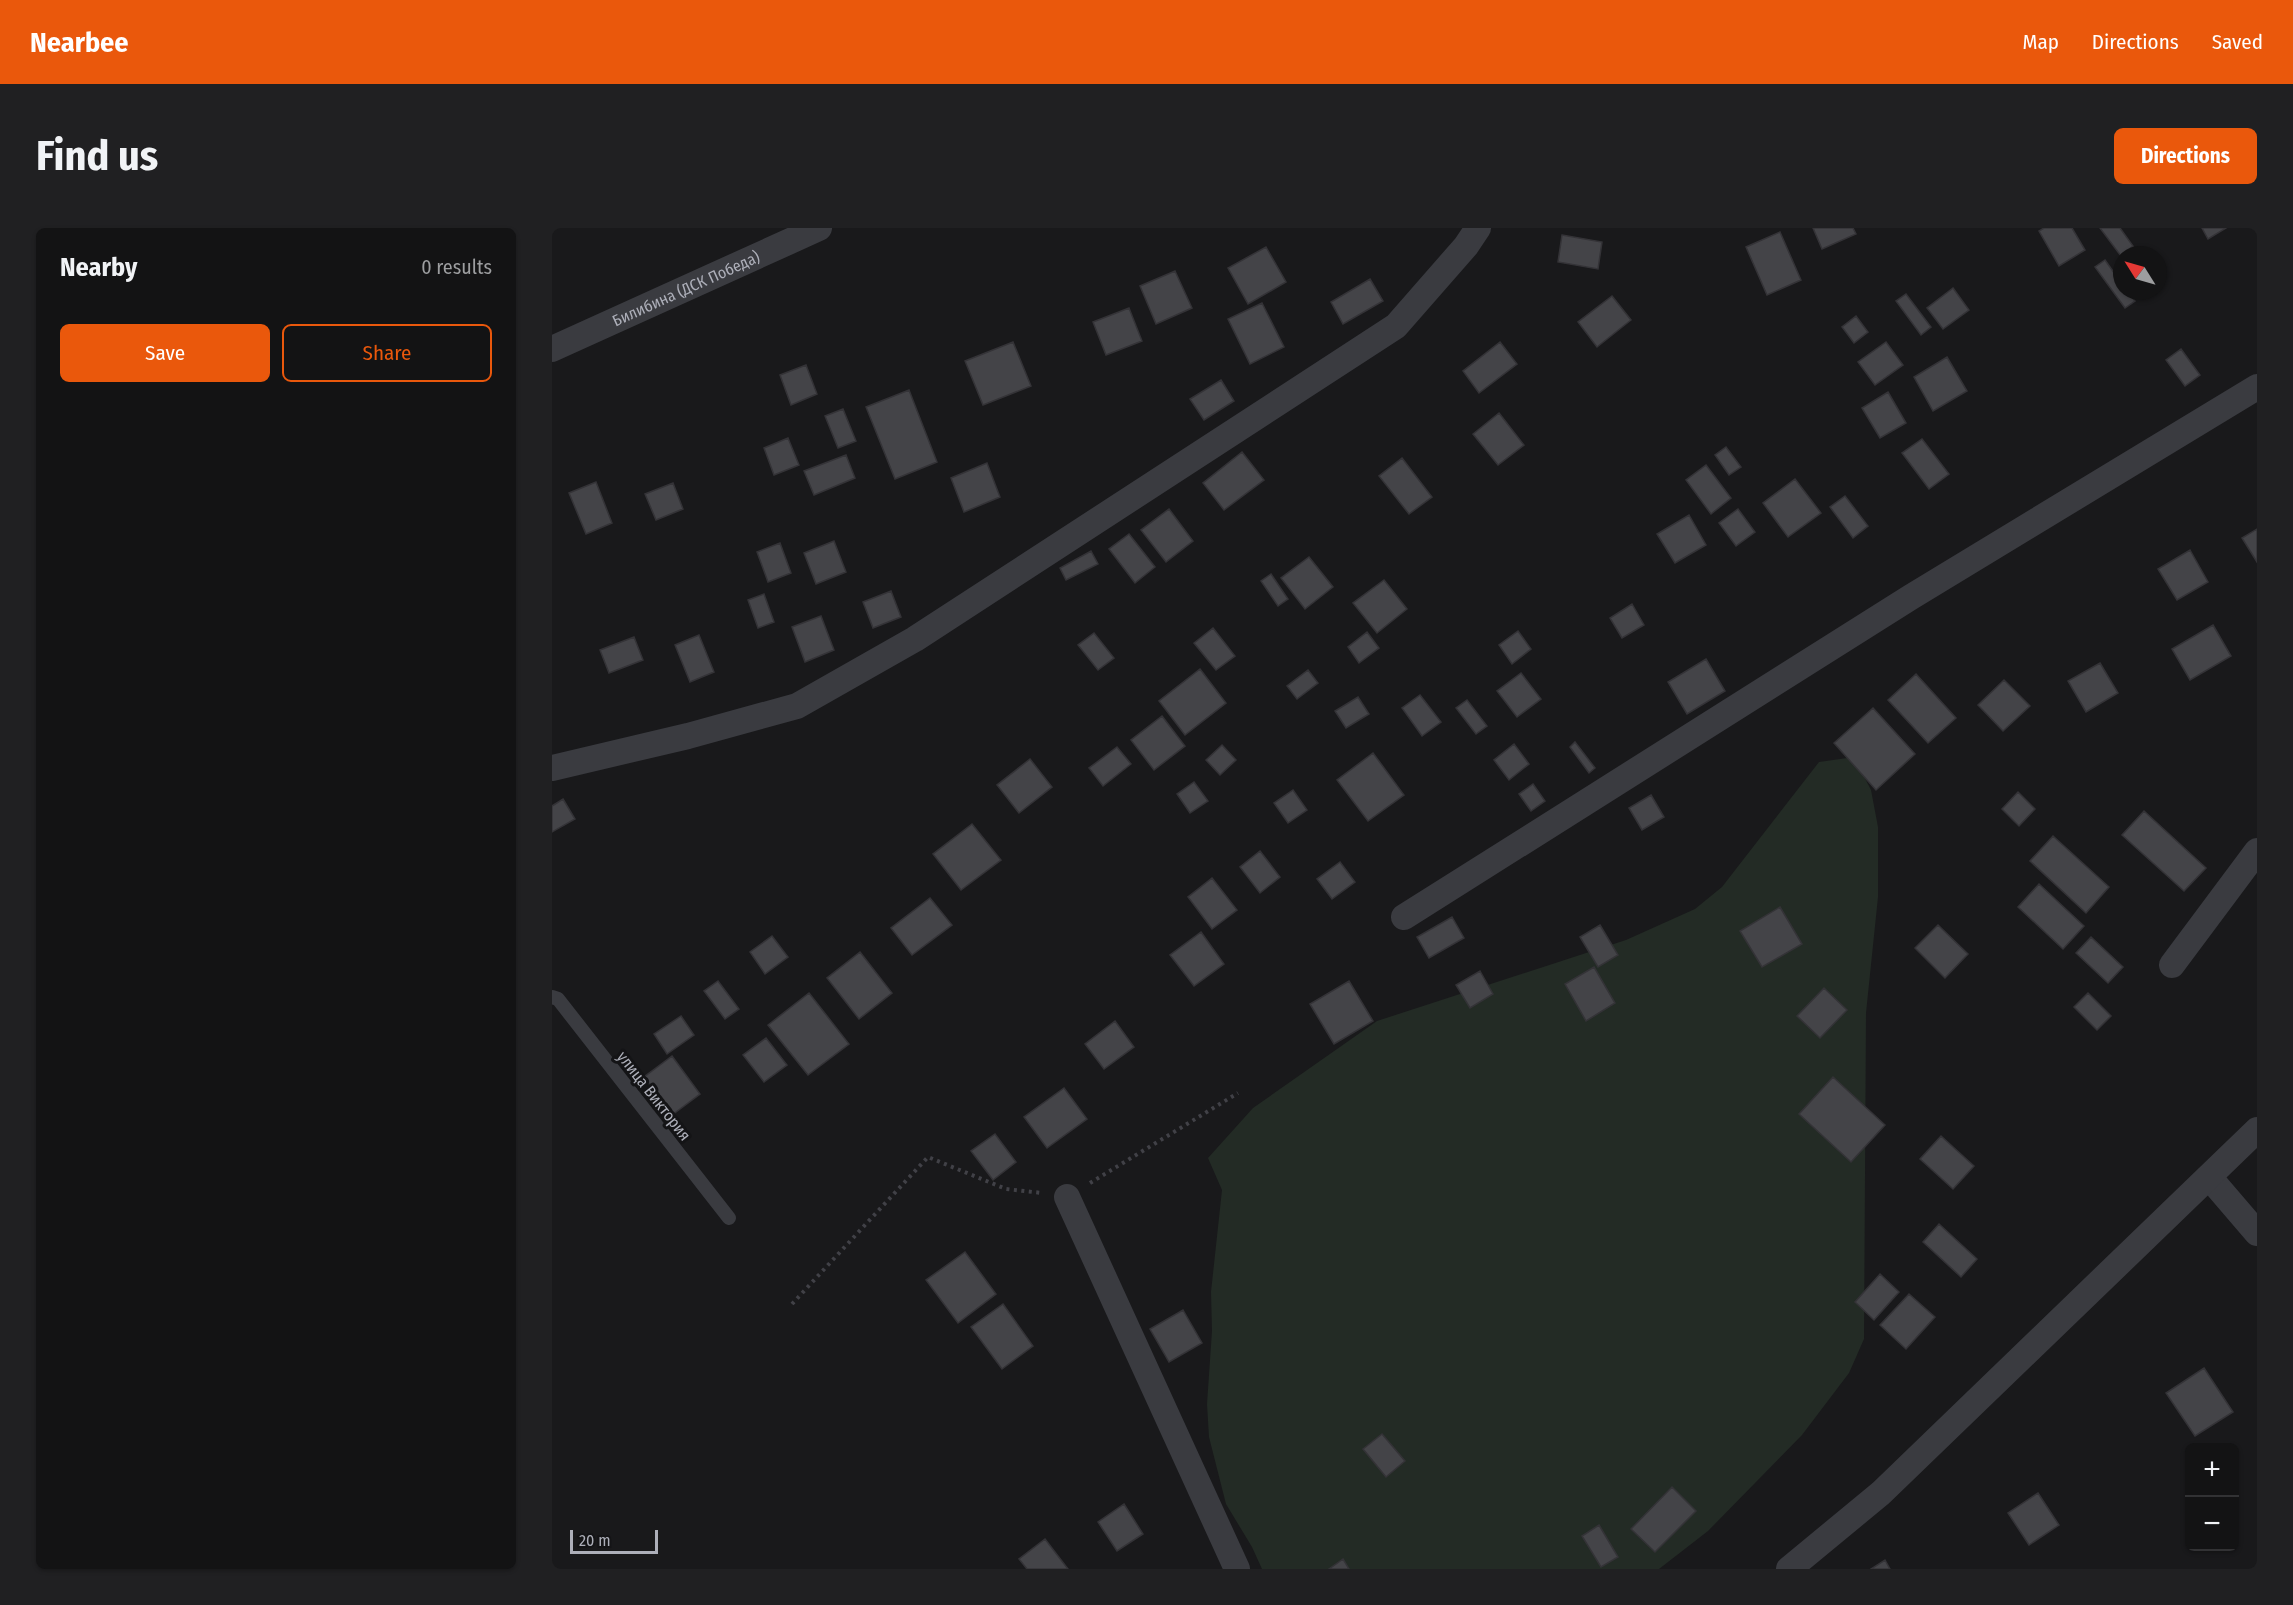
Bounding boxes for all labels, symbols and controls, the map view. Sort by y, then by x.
text: Nearbee [30,26,129,59]
text: Map [2022,29,2059,55]
text: Directions [2092,29,2179,55]
text: Saved [2212,29,2263,55]
button: Directions [2114,128,2257,184]
text: Find us [36,131,158,181]
north arrow [2113,246,2167,300]
street label: Билибина (ДСК Победа) [609,247,763,330]
text: Nearby [60,252,137,283]
text: 0 results [421,255,492,279]
button: Save [60,324,270,382]
button: Share [282,324,492,382]
street label: улица Виктория [613,1048,695,1144]
map controls [2185,1443,2239,1551]
button: + [2185,1443,2239,1497]
button: − [2185,1497,2239,1551]
scale bar [570,1527,658,1554]
text: 20 m [579,1531,610,1550]

